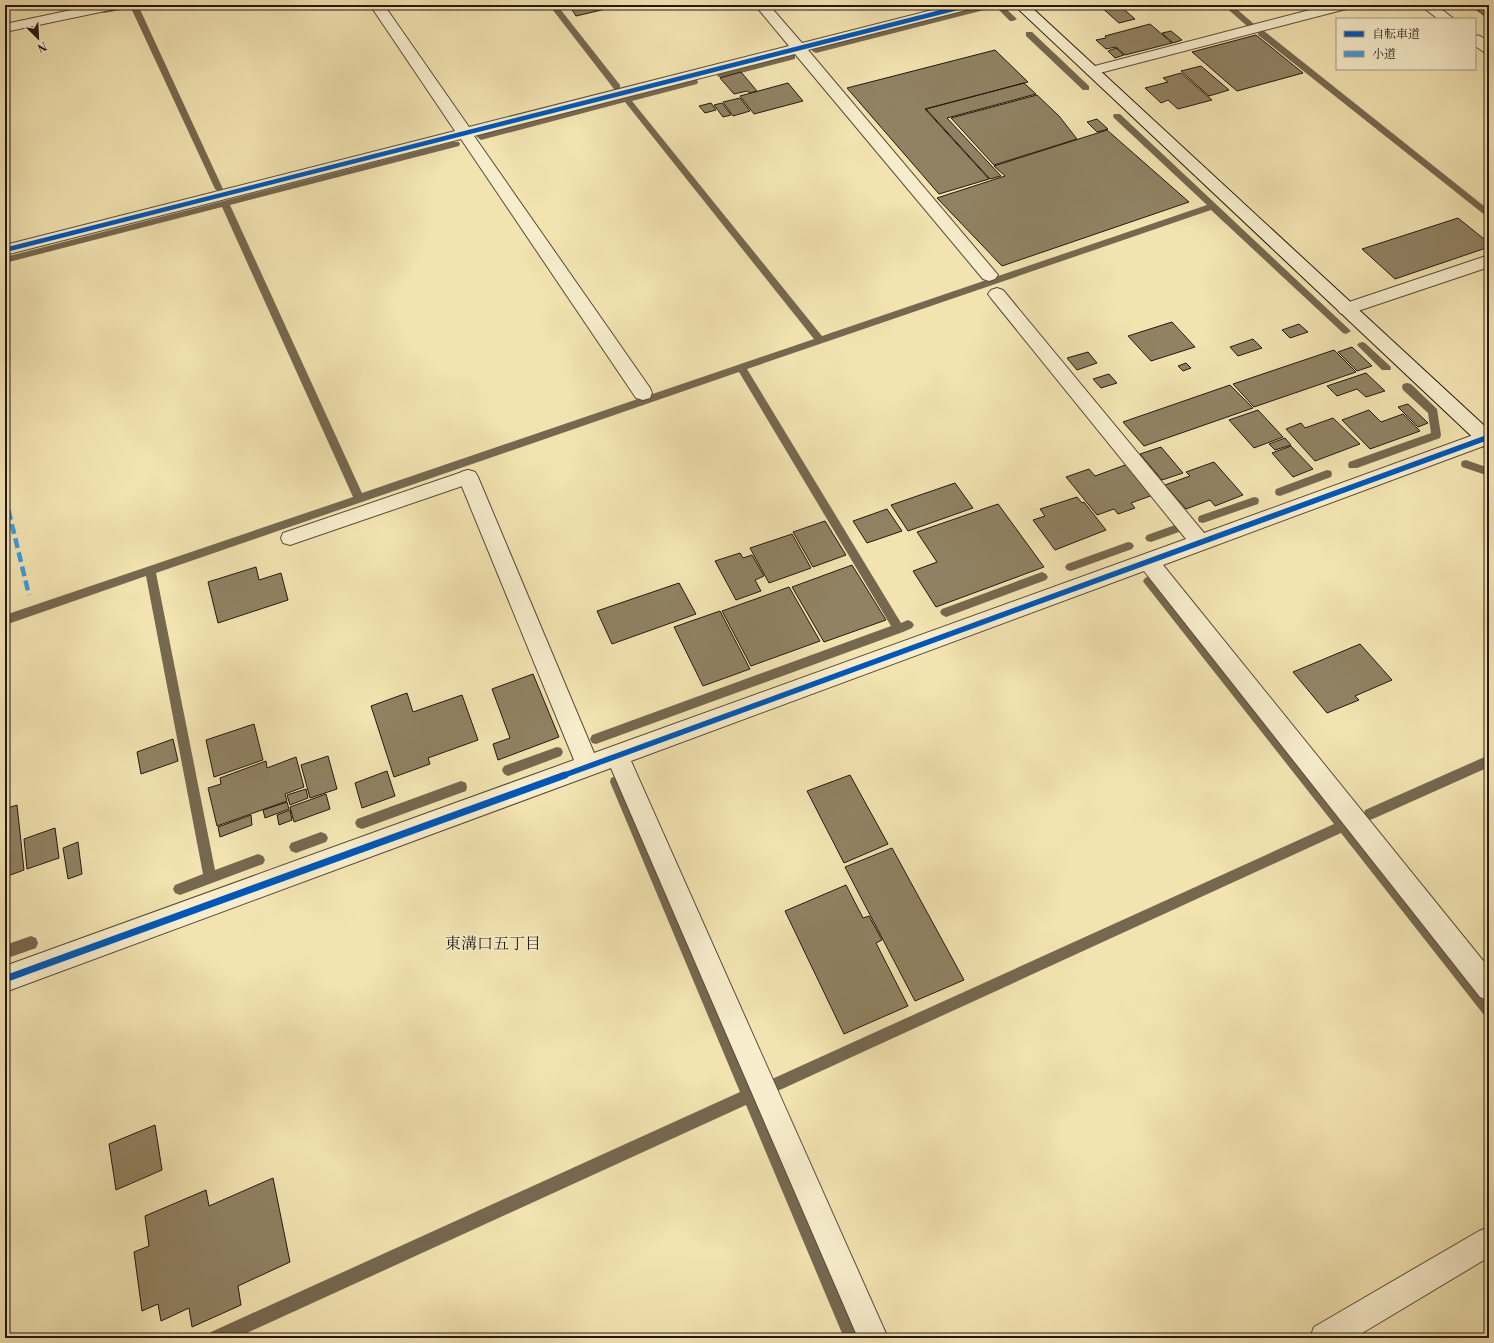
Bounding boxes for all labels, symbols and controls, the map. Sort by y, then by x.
north arrow [18,18,58,58]
legend [1336,18,1476,70]
text: 自転車道 [1372,27,1420,42]
text: N [35,38,48,55]
text: 小道 [1372,47,1396,62]
district label: 東溝口五丁目 [445,934,541,954]

